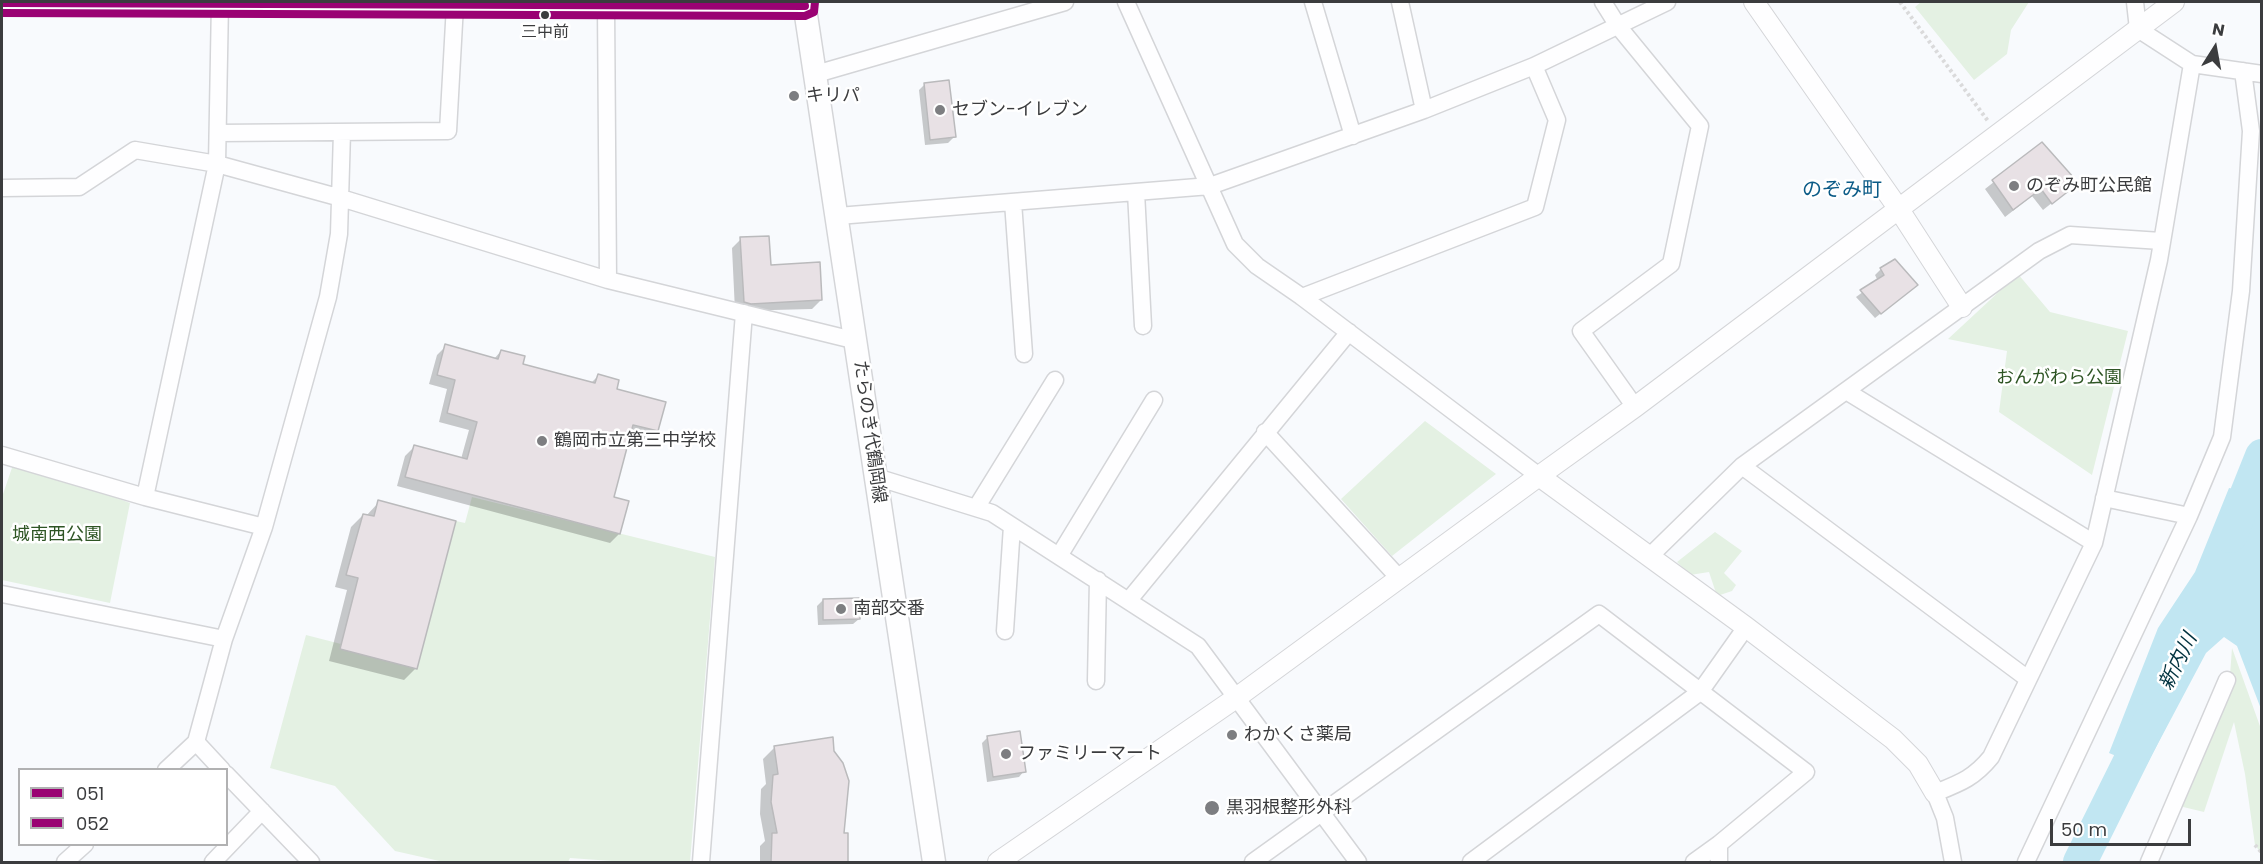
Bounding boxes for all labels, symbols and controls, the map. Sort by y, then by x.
marker: 三中前 [539,9,551,21]
text: N [2210,17,2227,42]
north arrow [2185,18,2245,78]
place label: 三中前 [521,23,569,43]
place label: キリパ [806,85,860,107]
marker: キリパ [787,89,801,103]
place label: セブン-イレブン [952,99,1088,121]
marker: セブン-イレブン [933,103,947,117]
place label: のぞみ町公民館 [2026,175,2152,197]
district label: のぞみ町 [1802,179,1882,203]
marker: のぞみ町公民館 [2007,179,2021,193]
street label: たらのき代鶴岡線 [848,359,890,505]
park label: おんがわら公園 [1996,367,2122,389]
place label: 鶴岡市立第三中学校 [554,430,716,452]
marker: 鶴岡市立第三中学校 [535,434,549,448]
park label: 城南西公園 [12,524,102,546]
place label: 南部交番 [853,598,925,620]
marker: 南部交番 [834,602,848,616]
water label: 新内川 [2155,630,2203,694]
place label: わかくさ薬局 [1244,724,1352,746]
marker: わかくさ薬局 [1225,728,1239,742]
place label: ファミリーマート [1018,743,1162,765]
marker: ファミリーマート [999,747,1013,761]
legend [18,768,228,846]
text: 051 [76,781,104,806]
place label: 黒羽根整形外科 [1226,797,1352,819]
marker: 黒羽根整形外科 [1203,799,1221,817]
scale bar [2053,807,2194,845]
text: 052 [76,811,109,836]
text: 50 m [2061,817,2107,842]

